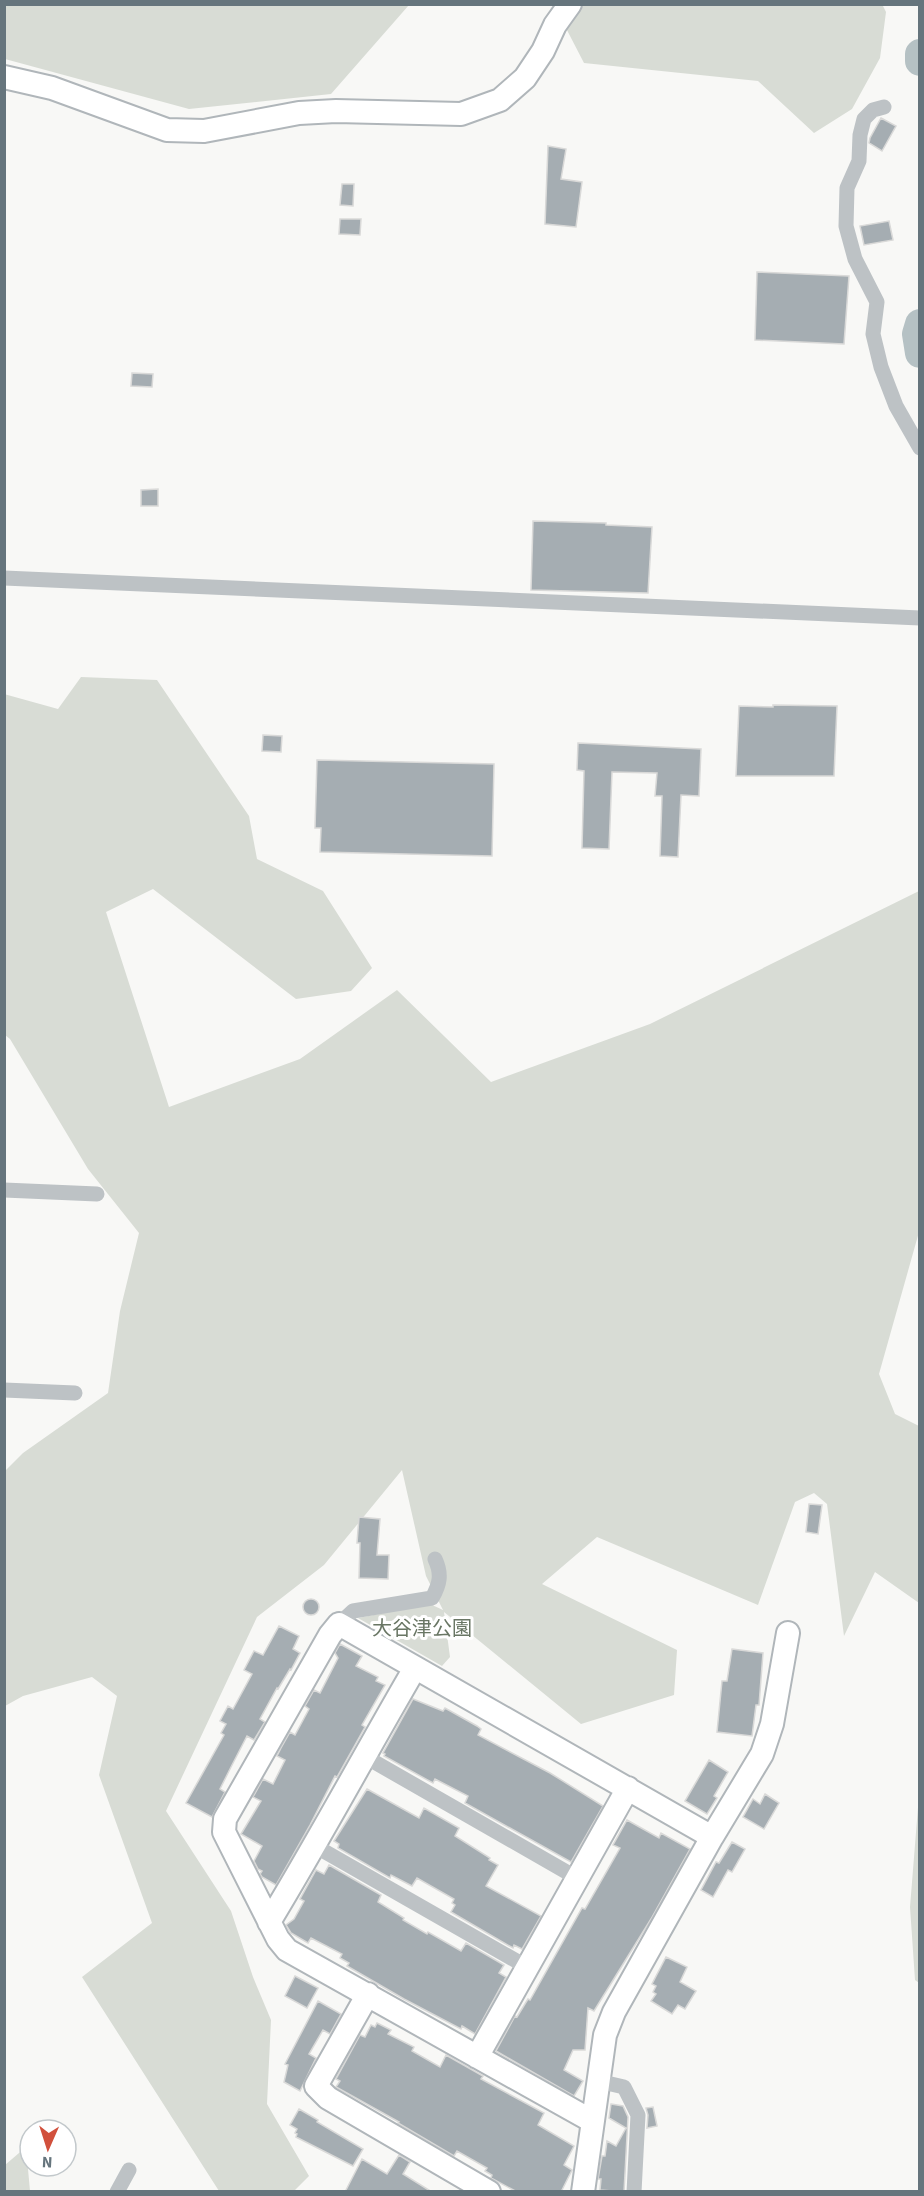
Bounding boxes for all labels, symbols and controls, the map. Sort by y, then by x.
park label: 大谷津公園 [372,1615,472,1643]
north arrow [18,2118,78,2178]
text: N [41,2151,53,2173]

